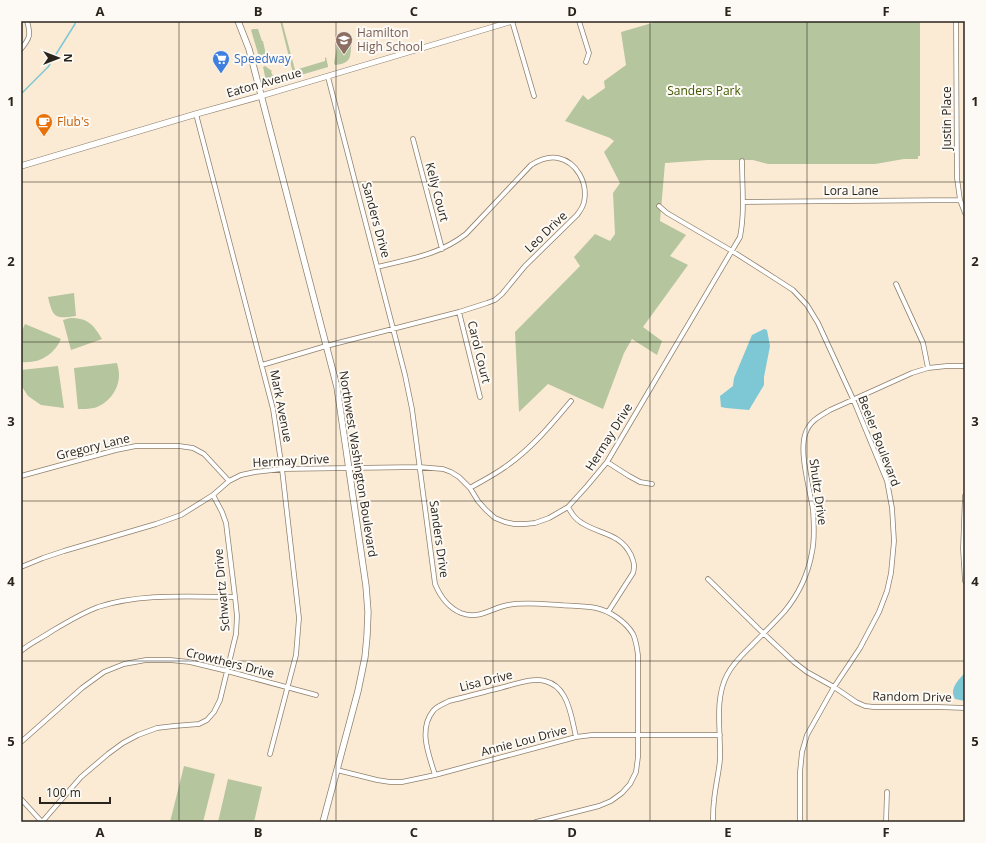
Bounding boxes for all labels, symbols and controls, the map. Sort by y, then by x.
text: A [96,2,105,20]
text: B [254,2,263,20]
text: C [410,2,418,20]
text: D [567,2,577,20]
text: E [724,2,732,20]
text: F [882,2,890,20]
place label: Hamilton High School [357,24,423,55]
school or university icon: Hamilton High School [334,30,354,55]
north arrow [38,38,78,78]
supermarket icon: Speedway [211,49,231,74]
place label: Speedway [234,50,292,67]
text: N [61,54,76,62]
street label: Eaton Avenue [224,64,304,101]
park label: Sanders Park [667,82,741,99]
street label: Justin Place [938,86,955,151]
text: 1 [7,92,15,110]
text: 1 [971,92,979,110]
cafe icon: Flub's [34,112,54,137]
place label: Flub's [57,113,90,130]
street label: Kelly Court [421,160,454,223]
street label: Sanders Drive [358,180,395,260]
street label: Lora Lane [823,182,879,199]
street label: Leo Drive [521,207,571,256]
text: 2 [7,252,15,270]
text: 2 [971,252,979,270]
street label: Carol Court [464,319,495,385]
street label: Mark Avenue [266,368,297,444]
street label: Northwest Washington Boulevard [335,369,382,558]
street label: Beeler Boulevard [854,393,905,489]
street label: Hermay Drive [581,399,636,474]
text: 3 [7,412,15,430]
text: 3 [971,412,979,430]
street label: Gregory Lane [54,429,132,464]
street label: Hermay Drive [252,450,330,471]
street label: Shultz Drive [805,458,832,526]
street label: Sanders Drive [426,499,453,579]
street label: Schwartz Drive [209,548,234,632]
text: 4 [7,572,15,590]
text: 4 [971,572,979,590]
street label: Crowthers Drive [184,643,276,682]
street label: Lisa Drive [458,666,514,695]
street label: Random Drive [872,687,952,706]
street label: Annie Lou Drive [479,721,569,760]
text: 5 [7,732,15,750]
text: 5 [971,732,979,750]
scale bar [40,779,110,805]
text: 100 m [46,784,81,801]
text: A [96,823,105,841]
text: B [254,823,263,841]
text: C [410,823,418,841]
text: D [567,823,577,841]
text: E [724,823,732,841]
text: F [882,823,890,841]

